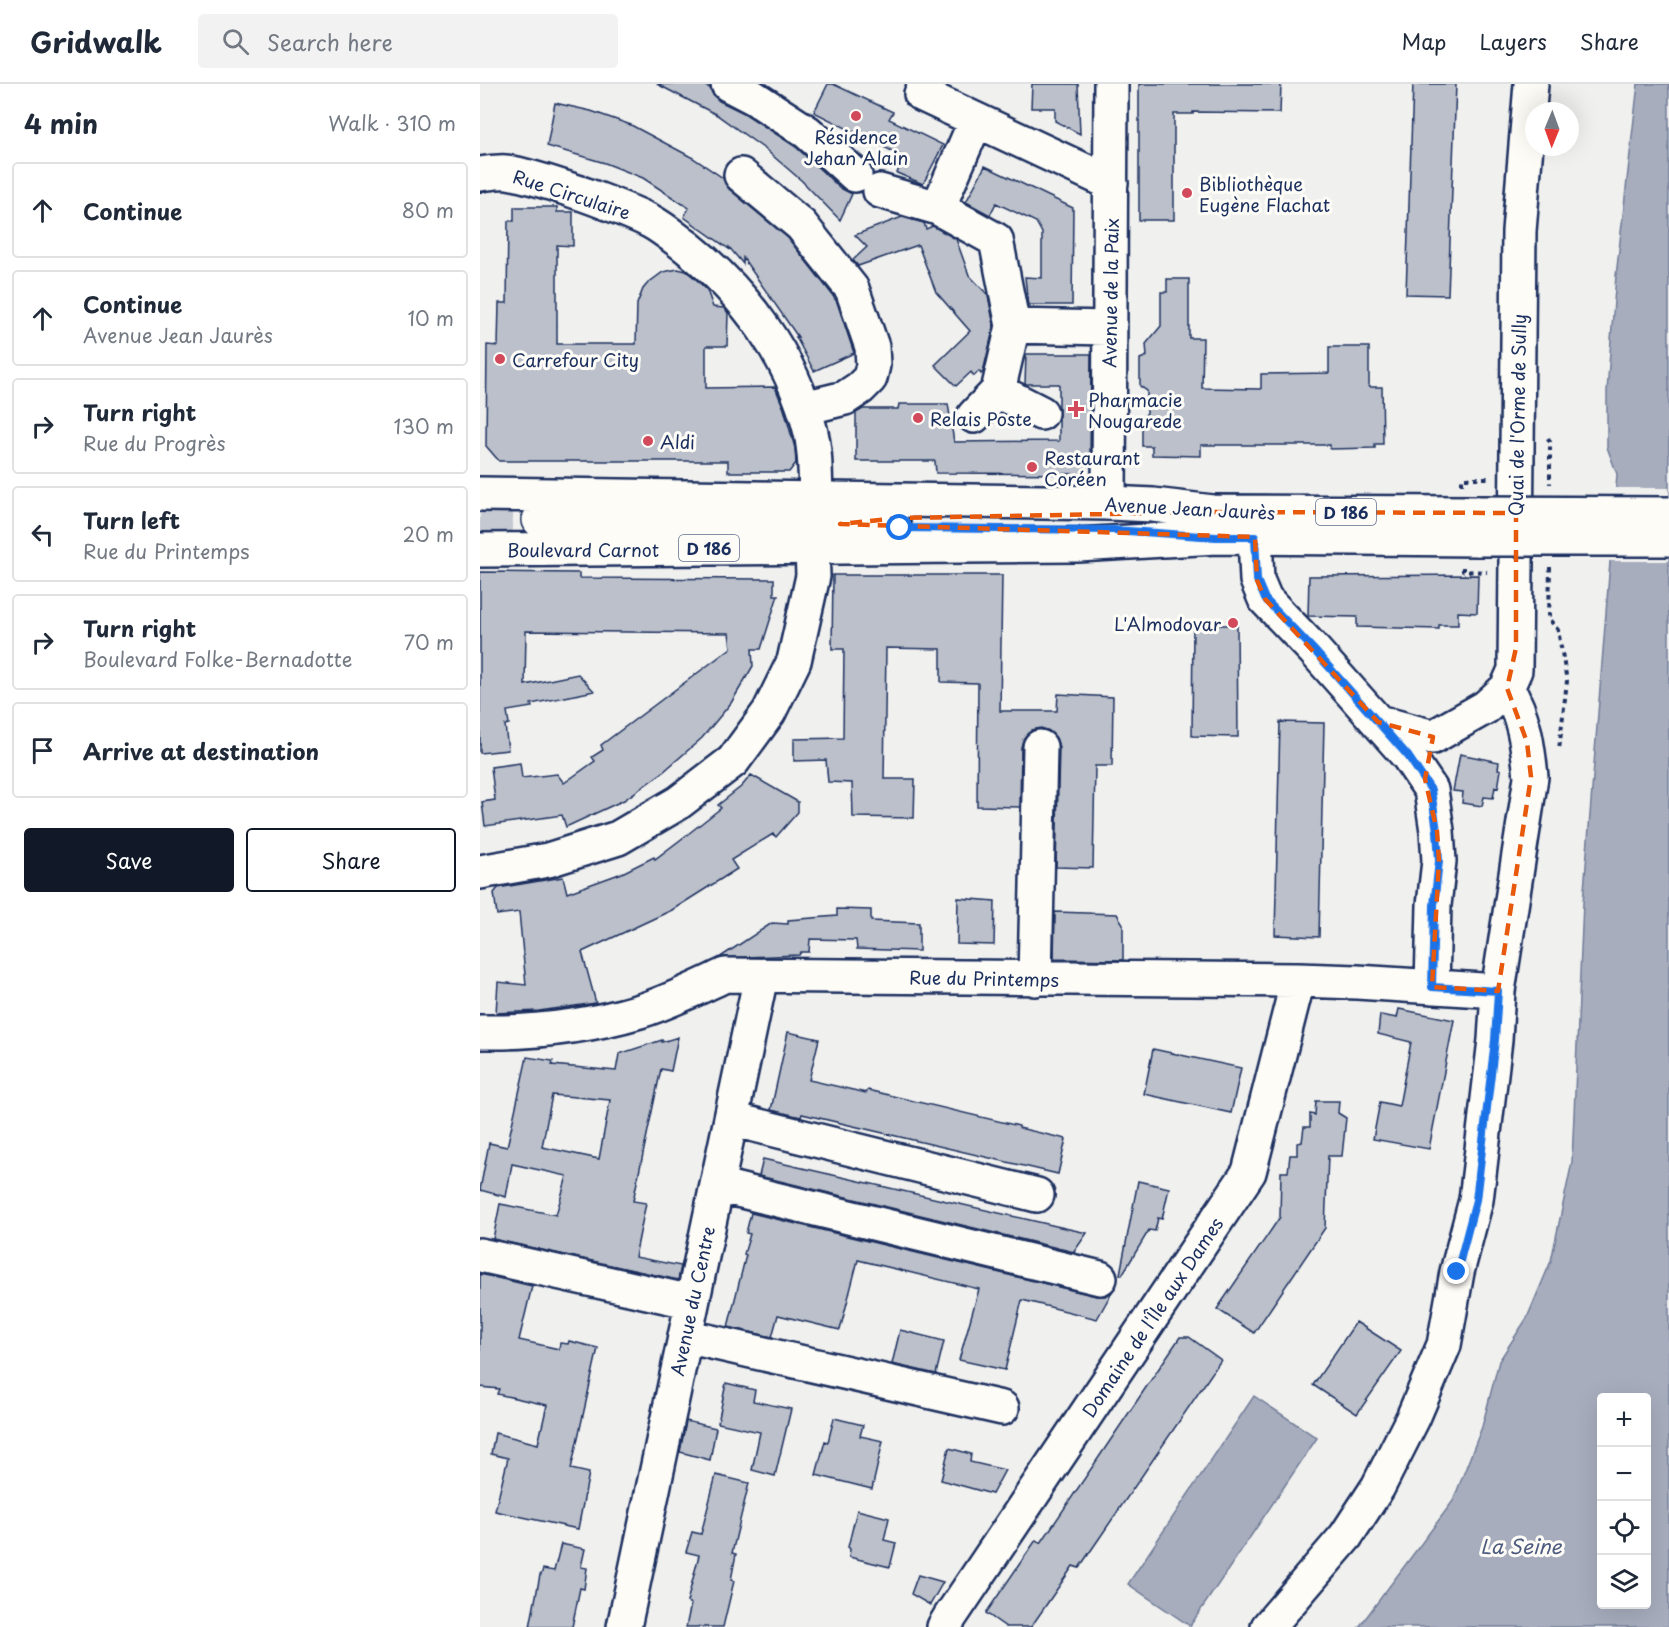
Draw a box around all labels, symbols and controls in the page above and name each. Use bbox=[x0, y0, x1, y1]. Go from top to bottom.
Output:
search box bbox=[198, 14, 618, 68]
text: Gridwalk bbox=[30, 20, 162, 63]
icon: search bbox=[219, 25, 252, 58]
text: Search here bbox=[267, 25, 393, 58]
text: Map bbox=[1402, 25, 1446, 57]
text: Layers bbox=[1479, 25, 1547, 57]
text: Share bbox=[1580, 25, 1639, 57]
north arrow bbox=[1525, 102, 1579, 156]
text: 4 min bbox=[24, 104, 98, 143]
text: Walk · 310 m bbox=[328, 108, 456, 138]
marker: Résidence Jehan Alain bbox=[849, 109, 863, 123]
place label: Résidence Jehan Alain bbox=[804, 123, 908, 171]
street label: Rue Circulaire bbox=[510, 162, 635, 226]
place label: Bibliothèque Eugène Flachat bbox=[1199, 170, 1330, 218]
marker: Bibliothèque Eugène Flachat bbox=[1180, 186, 1194, 200]
icon: ahead bbox=[26, 194, 59, 227]
text: Continue bbox=[83, 194, 182, 227]
text: 80 m bbox=[402, 195, 454, 225]
street label: Avenue de la Paix bbox=[1095, 218, 1125, 368]
text: Continue bbox=[83, 287, 182, 320]
icon: ahead bbox=[26, 302, 59, 335]
text: 10 m bbox=[407, 303, 454, 333]
street label: Quai de l'Orme de Sully bbox=[1502, 314, 1532, 516]
text: Avenue Jean Jaurès bbox=[83, 320, 273, 350]
place label: Carrefour City bbox=[512, 346, 639, 373]
marker: Carrefour City bbox=[493, 352, 507, 366]
place label: Pharmacie Nougarede bbox=[1088, 386, 1182, 434]
text: Turn right bbox=[83, 395, 196, 428]
marker: Pharmacie Nougarede bbox=[1069, 402, 1083, 416]
place label: Relais Poste bbox=[930, 405, 1032, 432]
icon: right bbox=[26, 410, 59, 443]
text: 130 m bbox=[394, 411, 454, 441]
marker: Relais Poste bbox=[911, 411, 925, 425]
text: Rue du Progrès bbox=[83, 428, 226, 458]
place label: Aldi bbox=[660, 428, 695, 455]
marker: Aldi bbox=[641, 434, 655, 448]
place label: Restaurant Coréen bbox=[1044, 444, 1140, 492]
marker: Restaurant Coréen bbox=[1025, 460, 1039, 474]
street label: Avenue Jean Jaurès bbox=[1104, 490, 1276, 526]
road number: D 186 bbox=[1316, 499, 1376, 525]
text: Turn left bbox=[83, 503, 180, 536]
route start bbox=[886, 514, 912, 540]
icon: left bbox=[26, 518, 59, 551]
text: 20 m bbox=[402, 519, 454, 549]
road number: D 186 bbox=[679, 535, 739, 561]
text: Rue du Printemps bbox=[83, 536, 249, 566]
street label: Boulevard Carnot bbox=[507, 536, 659, 563]
place label: L'Almodovar bbox=[1114, 610, 1222, 637]
text: Turn right bbox=[83, 611, 196, 644]
marker: L'Almodovar bbox=[1226, 616, 1240, 630]
icon: right bbox=[26, 626, 59, 659]
text: 70 m bbox=[404, 627, 454, 657]
text: Boulevard Folke-Bernadotte bbox=[83, 644, 352, 674]
icon: arrive bbox=[26, 734, 59, 767]
text: Arrive at destination bbox=[83, 734, 319, 767]
button: Save bbox=[24, 828, 234, 892]
button: Share bbox=[246, 828, 456, 892]
street label: Rue du Printemps bbox=[909, 963, 1059, 993]
street label: Domaine de l'Île aux Dames bbox=[1075, 1212, 1229, 1422]
street label: Avenue du Centre bbox=[663, 1224, 721, 1378]
route end bbox=[1443, 1258, 1469, 1284]
map controls bbox=[1597, 1393, 1651, 1609]
button: + bbox=[1597, 1393, 1651, 1447]
button: − bbox=[1597, 1447, 1651, 1501]
button: locate bbox=[1597, 1501, 1651, 1555]
water label: La Seine bbox=[1480, 1531, 1563, 1561]
button: layers bbox=[1597, 1555, 1651, 1609]

